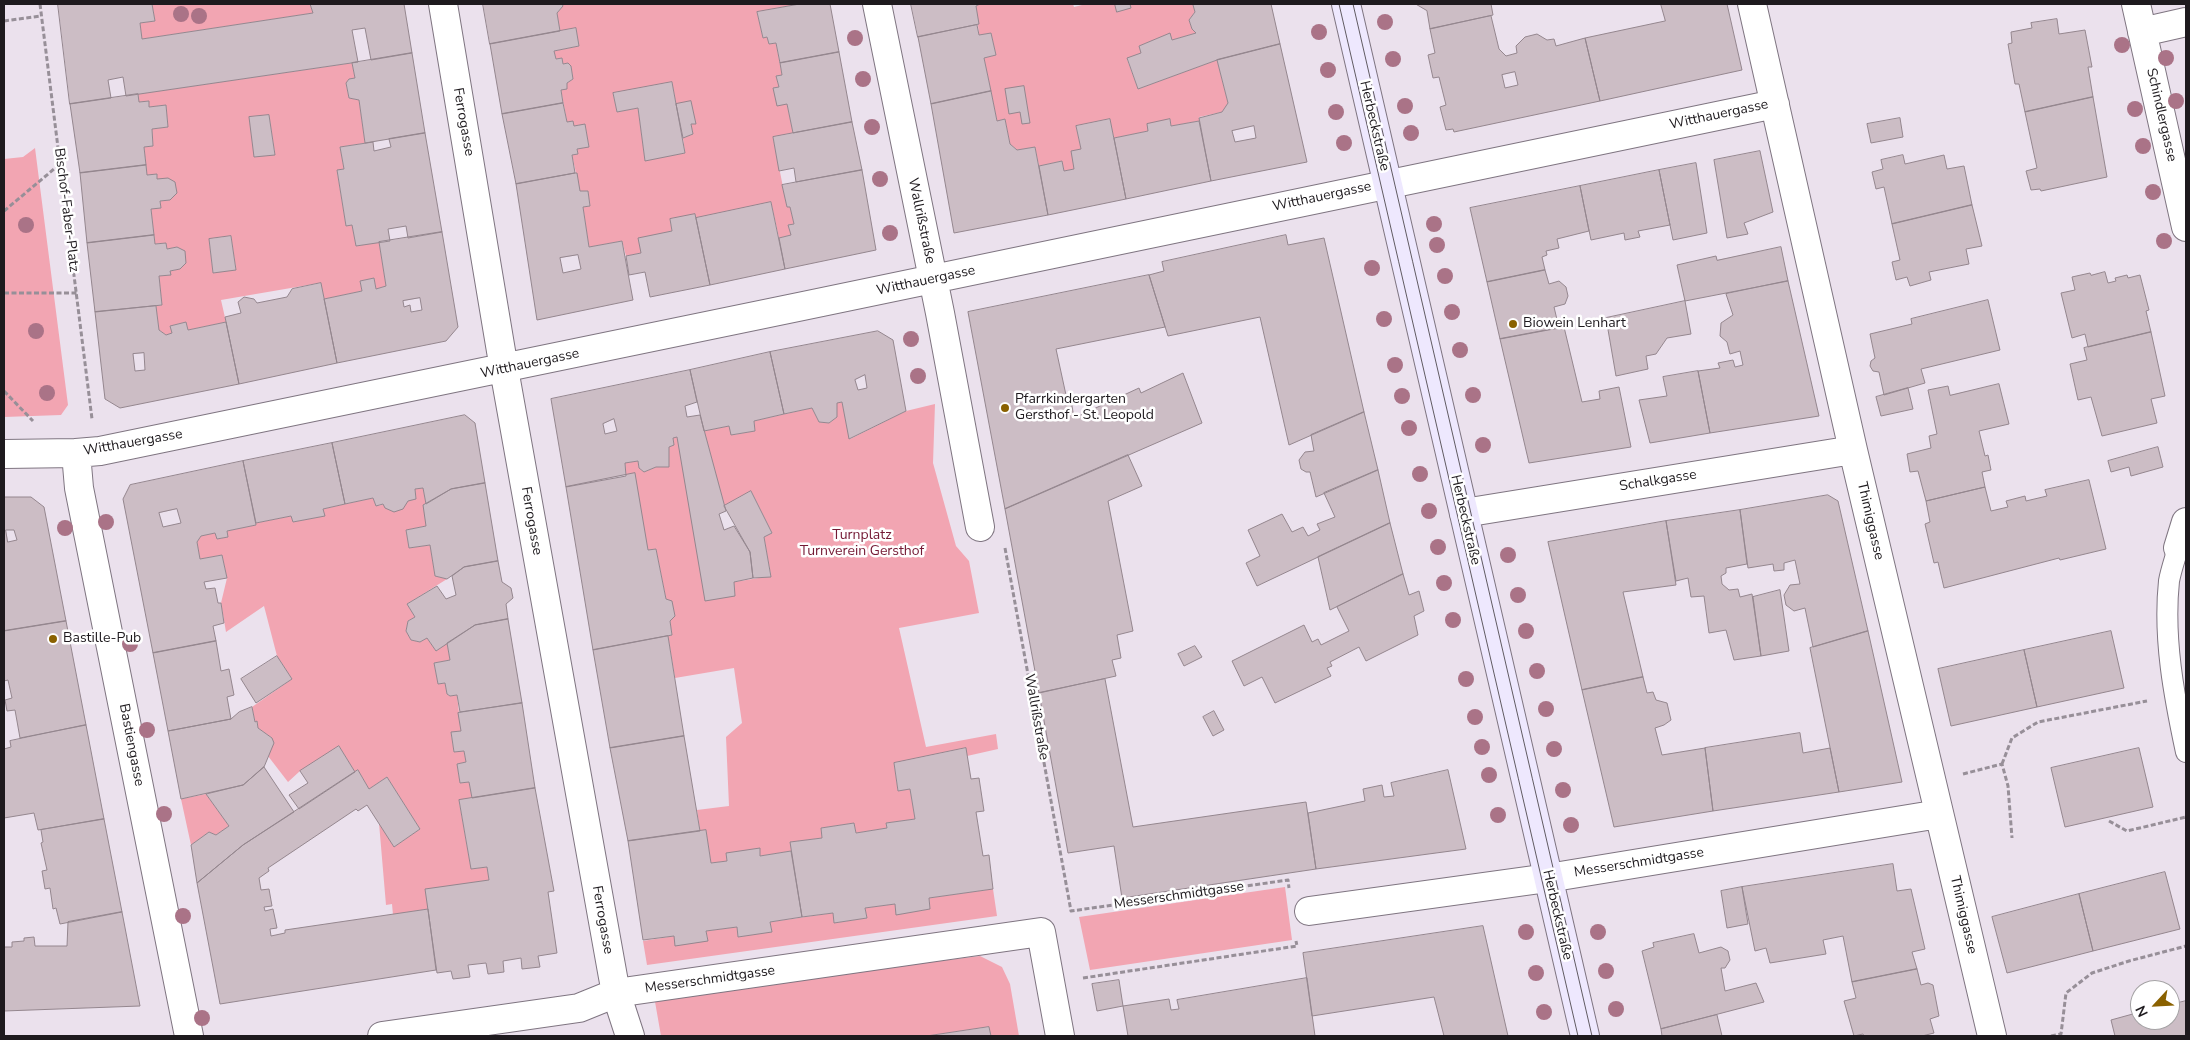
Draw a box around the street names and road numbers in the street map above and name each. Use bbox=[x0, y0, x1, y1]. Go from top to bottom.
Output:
street label: Schindlergasse bbox=[2142, 67, 2180, 163]
street label: Herbeckstraße bbox=[1355, 79, 1393, 173]
street label: Ferrogasse bbox=[449, 87, 477, 157]
street label: Witthauergasse bbox=[1668, 96, 1770, 134]
street label: Bischof-Faber-Platz bbox=[50, 147, 82, 273]
street label: Wallrißstraße bbox=[904, 177, 938, 265]
street label: Witthauergasse bbox=[1271, 178, 1373, 216]
street label: Witthauergasse bbox=[875, 262, 977, 300]
street label: Witthauergasse bbox=[479, 345, 581, 383]
street label: Witthauergasse bbox=[82, 426, 184, 460]
street label: Schalkgasse bbox=[1618, 467, 1698, 495]
street label: Herbeckstraße bbox=[1446, 473, 1484, 567]
street label: Thimiggasse bbox=[1853, 480, 1887, 562]
street label: Ferrogasse bbox=[517, 486, 545, 556]
street label: Wallrißstraße bbox=[1020, 673, 1052, 761]
street label: Bastiengasse bbox=[115, 702, 147, 788]
street label: Messerschmidtgasse bbox=[1573, 844, 1705, 882]
street label: Herbeckstraße bbox=[1538, 868, 1576, 962]
street label: Thimiggasse bbox=[1946, 874, 1980, 956]
street label: Messerschmidtgasse bbox=[1113, 879, 1245, 913]
street label: Ferrogasse bbox=[588, 885, 616, 955]
street label: Messerschmidtgasse bbox=[644, 963, 776, 997]

